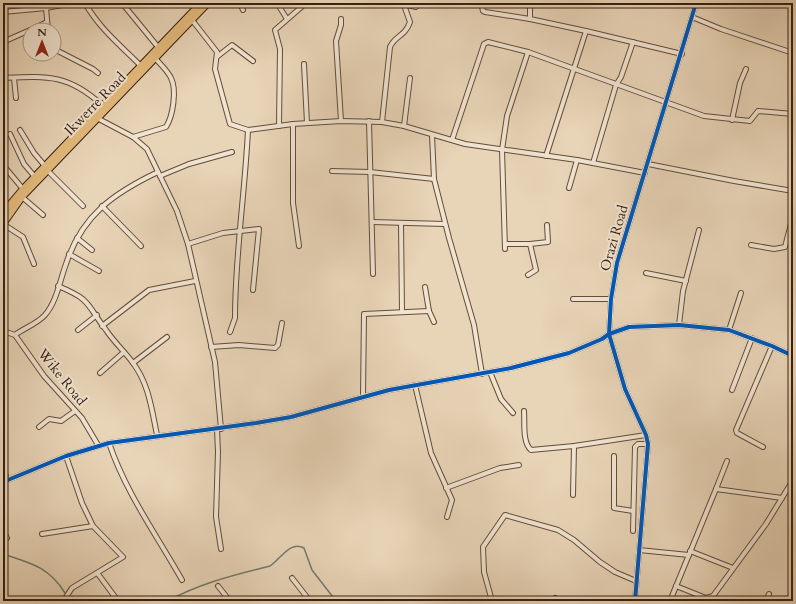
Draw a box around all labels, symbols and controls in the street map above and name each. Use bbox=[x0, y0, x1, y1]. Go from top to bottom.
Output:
north arrow bbox=[22, 22, 62, 62]
text: N bbox=[37, 25, 47, 40]
street label: Ikwerre Road bbox=[60, 68, 130, 140]
street label: Orazi Road bbox=[595, 202, 633, 273]
street label: Wike Road bbox=[33, 344, 91, 410]

